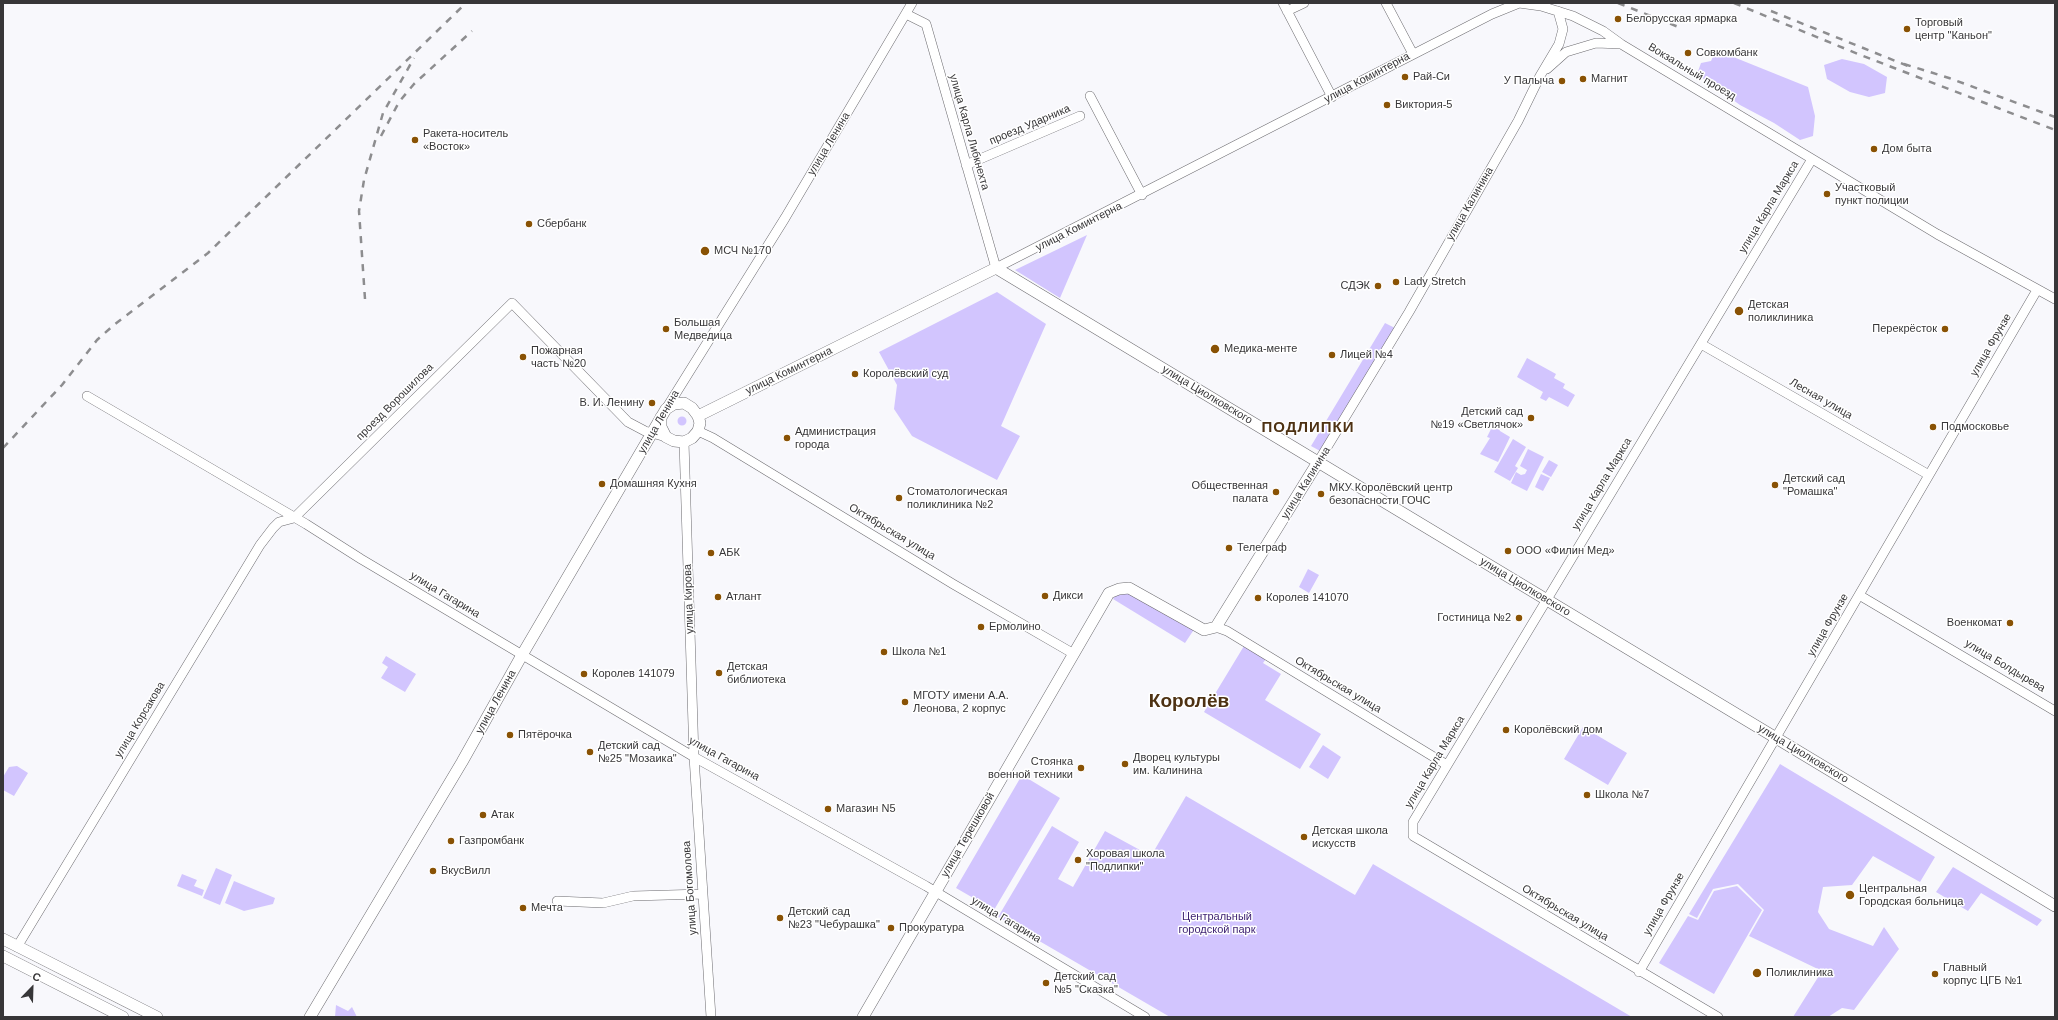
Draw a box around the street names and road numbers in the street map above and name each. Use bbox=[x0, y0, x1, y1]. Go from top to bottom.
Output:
street label: Вокзальный проезд bbox=[1646, 41, 1738, 103]
street label: улица Коминтерна bbox=[1322, 50, 1412, 106]
street label: улица Карла Либкнехта bbox=[946, 73, 992, 191]
street label: проезд Ударника bbox=[988, 102, 1072, 148]
street label: улица Ленина bbox=[805, 110, 853, 178]
street label: улица Карла Маркса bbox=[1736, 159, 1802, 255]
street label: улица Калинина bbox=[1444, 165, 1496, 243]
street label: улица Коминтерна bbox=[1034, 200, 1124, 254]
street label: улица Фрунзе bbox=[1968, 311, 2014, 379]
street label: улица Коминтерна bbox=[743, 344, 835, 398]
street label: проезд Ворошилова bbox=[354, 361, 436, 443]
street label: улица Циолковского bbox=[1159, 363, 1255, 427]
street label: Лесная улица bbox=[1787, 376, 1855, 422]
street label: улица Ленина bbox=[636, 388, 682, 456]
street label: улица Карла Маркса bbox=[1569, 436, 1635, 532]
street label: улица Калинина bbox=[1278, 444, 1334, 522]
street label: Октябрьская улица bbox=[846, 501, 938, 563]
street label: улица Циолковского bbox=[1477, 555, 1573, 619]
street label: улица Кирова bbox=[681, 564, 697, 634]
street label: улица Гагарина bbox=[408, 569, 482, 621]
street label: улица Фрунзе bbox=[1805, 591, 1851, 659]
street label: улица Болдырева bbox=[1963, 637, 2047, 695]
street label: Октябрьская улица bbox=[1292, 654, 1384, 716]
street label: улица Ленина bbox=[473, 668, 519, 736]
street label: улица Корсакова bbox=[112, 680, 168, 760]
street label: улица Карла Маркса bbox=[1402, 714, 1468, 810]
street label: улица Циолковского bbox=[1755, 722, 1851, 786]
street label: улица Гагарина bbox=[686, 734, 762, 784]
street label: улица Терешковой bbox=[938, 790, 998, 880]
street label: улица Богомолова bbox=[680, 840, 700, 936]
street label: улица Фрунзе bbox=[1641, 870, 1687, 938]
street label: Октябрьская улица bbox=[1519, 882, 1611, 944]
street label: улица Гагарина bbox=[969, 894, 1043, 946]

